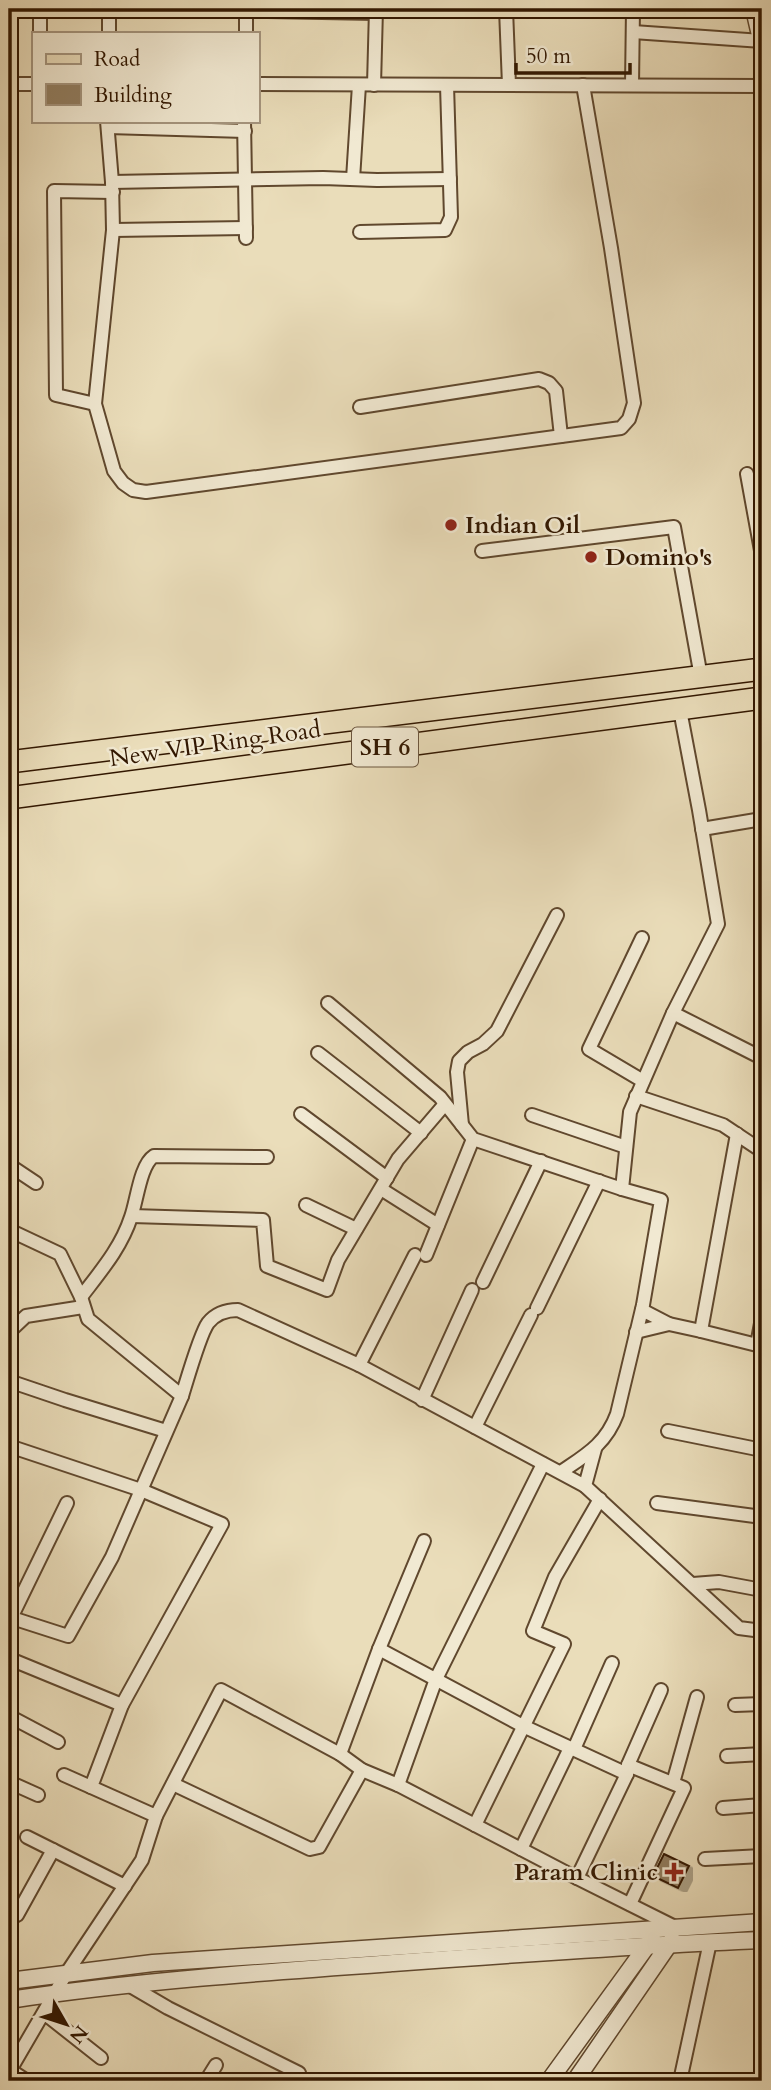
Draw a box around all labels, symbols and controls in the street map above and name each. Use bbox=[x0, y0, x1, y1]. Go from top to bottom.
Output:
legend bbox=[32, 32, 259, 122]
scale bar bbox=[516, 32, 629, 76]
text: 50 m bbox=[526, 42, 571, 71]
text: Road bbox=[94, 45, 140, 74]
text: Building bbox=[94, 81, 172, 110]
place label: Indian Oil bbox=[465, 509, 580, 542]
marker: Indian Oil bbox=[443, 517, 459, 533]
place label: Domino's bbox=[605, 541, 712, 574]
marker: Domino's bbox=[583, 549, 599, 565]
street label: New VIP Ring Road bbox=[107, 713, 323, 775]
road number: SH 6 bbox=[352, 727, 418, 766]
place label: Param Clinic bbox=[514, 1856, 658, 1889]
marker: Param Clinic bbox=[664, 1862, 684, 1882]
north arrow bbox=[32, 1988, 102, 2058]
text: N bbox=[63, 2019, 94, 2049]

